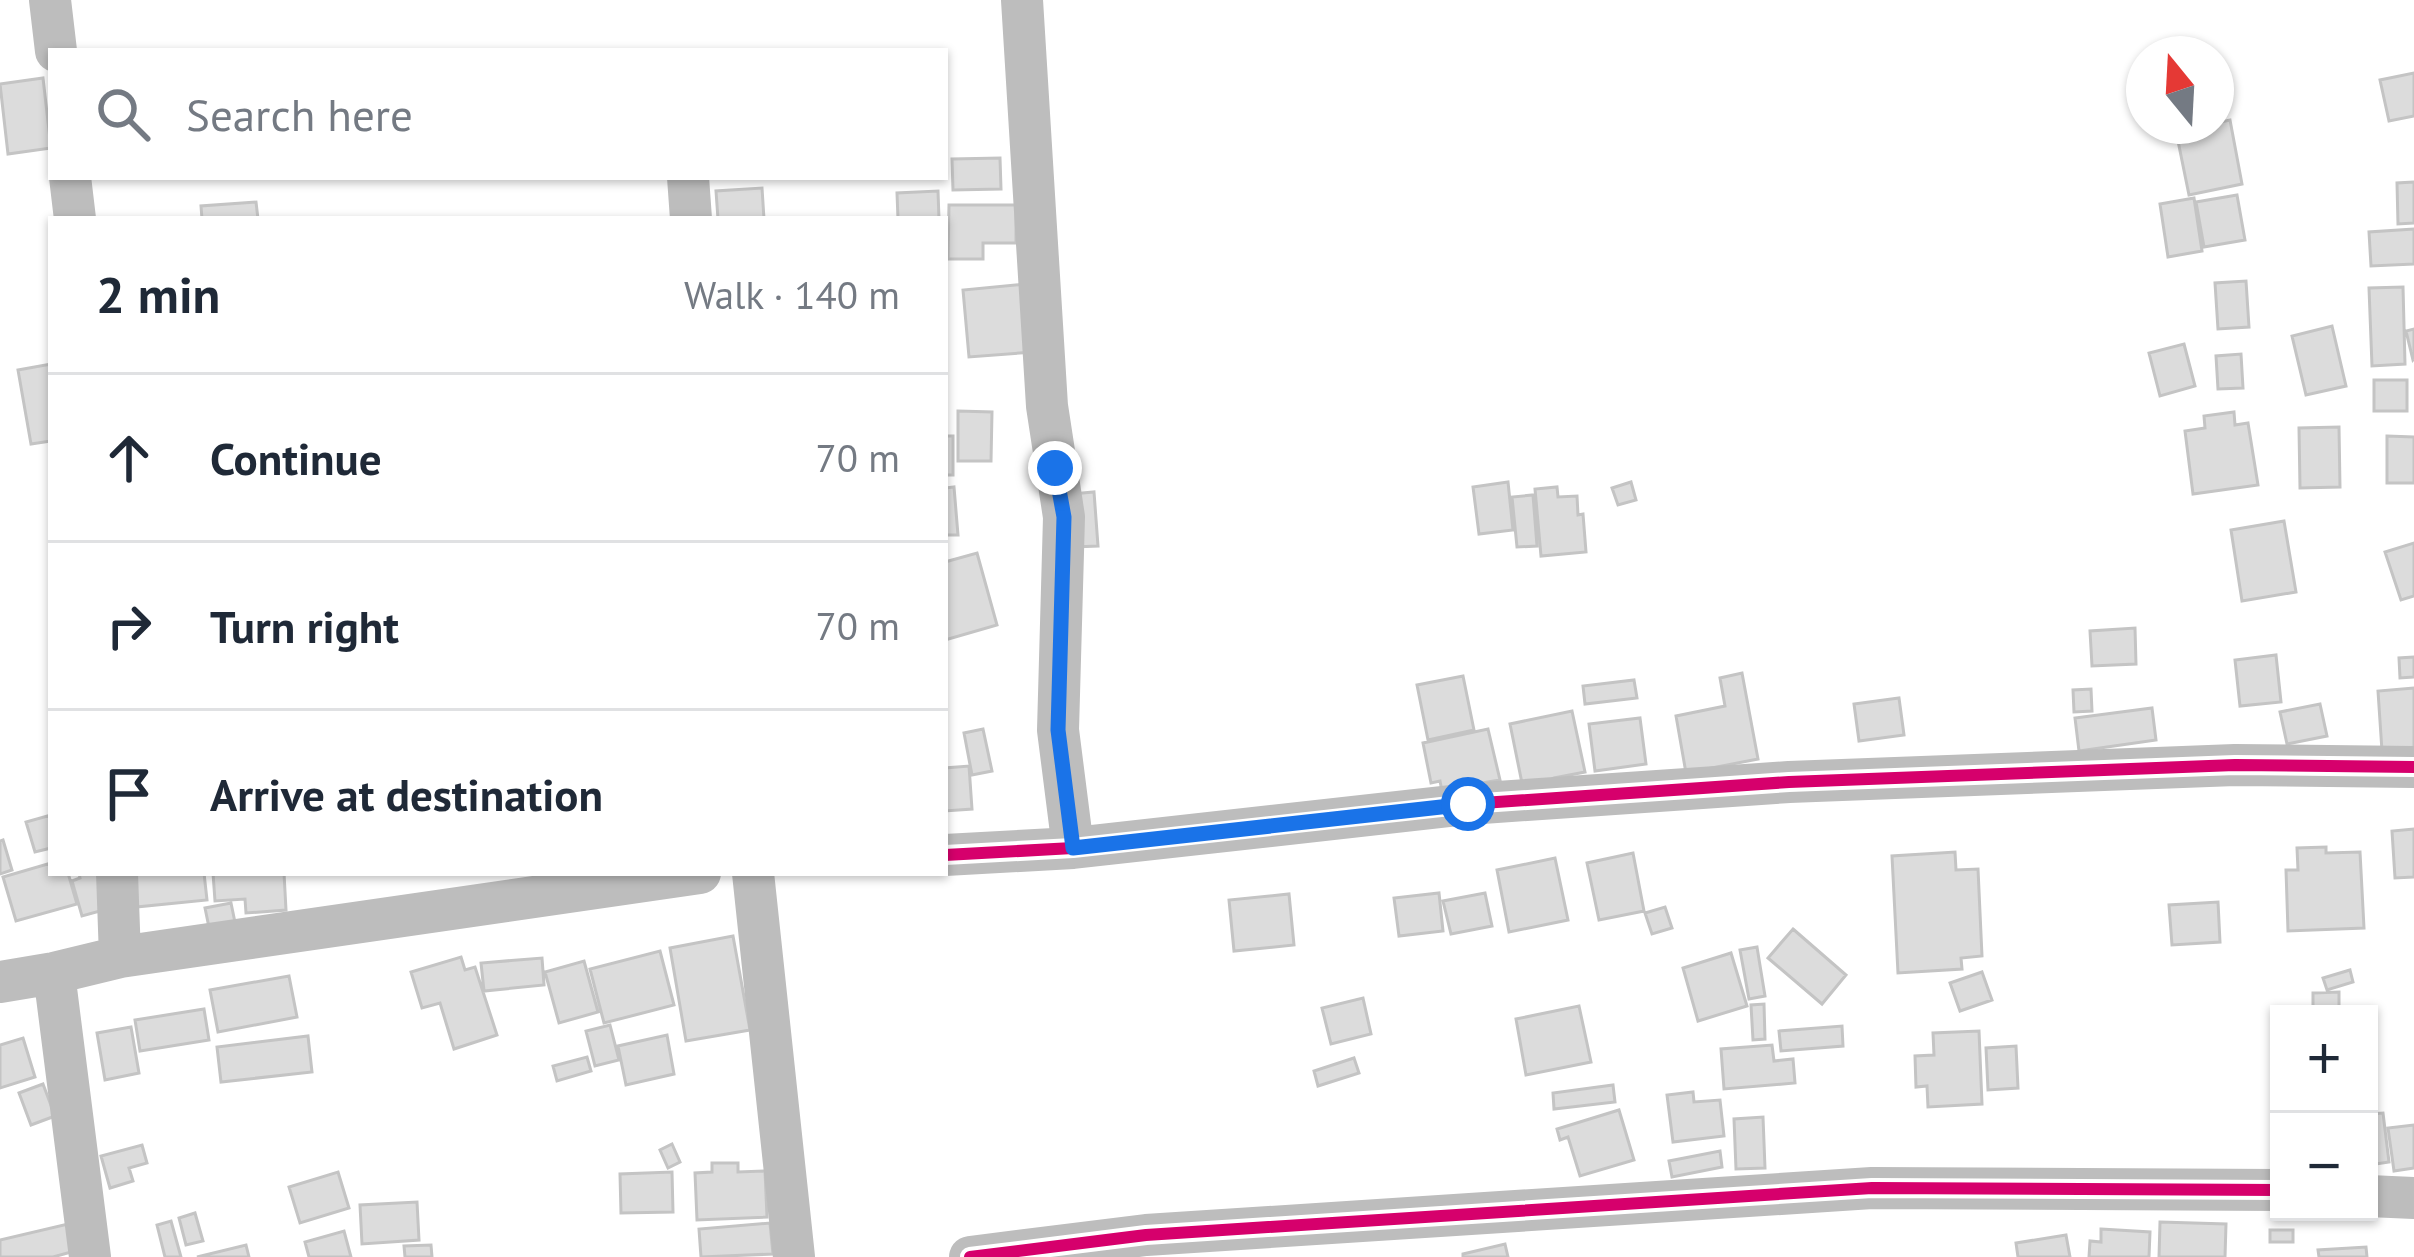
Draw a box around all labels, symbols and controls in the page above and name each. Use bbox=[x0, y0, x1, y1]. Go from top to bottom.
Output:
north arrow bbox=[2126, 36, 2234, 144]
search box bbox=[48, 48, 948, 180]
icon: search bbox=[90, 81, 156, 147]
text: Search here bbox=[186, 85, 413, 143]
text: 2 min bbox=[96, 261, 220, 327]
text: Walk · 140 m bbox=[684, 269, 900, 320]
icon: ahead bbox=[96, 425, 162, 491]
text: Continue bbox=[210, 429, 382, 487]
text: 70 m bbox=[815, 432, 900, 483]
route end bbox=[1028, 441, 1082, 495]
icon: right bbox=[96, 593, 162, 659]
text: Turn right bbox=[210, 597, 399, 655]
text: 70 m bbox=[815, 600, 900, 651]
icon: arrive bbox=[96, 761, 162, 827]
text: Arrive at destination bbox=[210, 765, 603, 823]
route start bbox=[1441, 777, 1495, 831]
map controls bbox=[2270, 1005, 2378, 1221]
button: + bbox=[2270, 1005, 2378, 1113]
button: − bbox=[2270, 1113, 2378, 1221]

